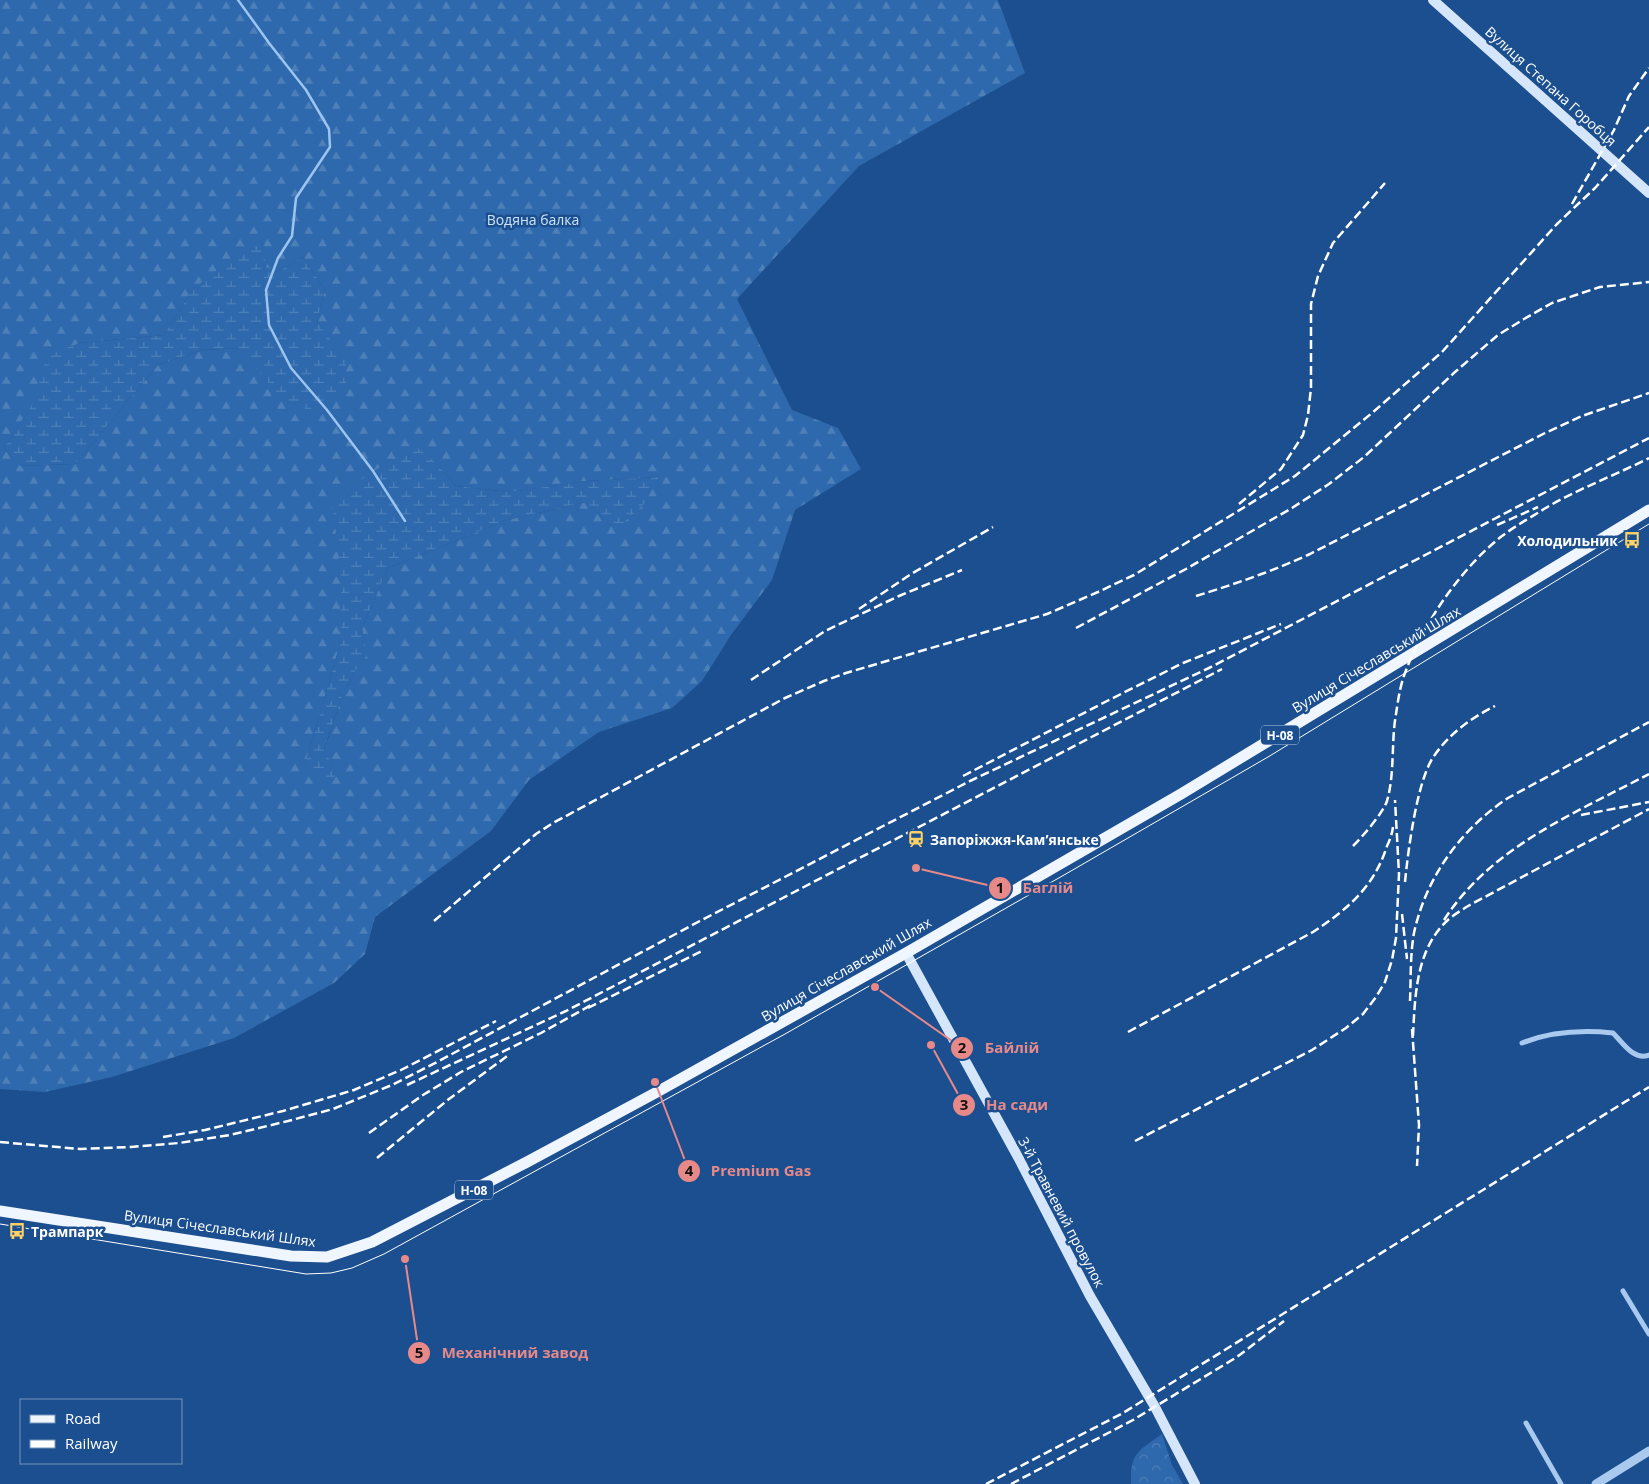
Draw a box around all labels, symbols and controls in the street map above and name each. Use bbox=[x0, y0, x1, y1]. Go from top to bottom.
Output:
street label: Вулиця Степана Горобця bbox=[1481, 22, 1621, 150]
park label: Водяна балка bbox=[487, 210, 579, 229]
bus stop icon: Холодильник bbox=[1622, 530, 1642, 550]
place label: Холодильник bbox=[1517, 531, 1618, 550]
street label: Вулиця Січеславський Шлях bbox=[1288, 601, 1464, 717]
road number: Н-08 bbox=[1261, 726, 1299, 744]
station icon: Запоріжжя-Кам’янське bbox=[906, 829, 926, 849]
place label: Запоріжжя-Кам’янське bbox=[930, 830, 1099, 849]
callout: Баглій bbox=[988, 873, 1084, 903]
text: 1 bbox=[996, 877, 1004, 897]
text: Баглій bbox=[1023, 877, 1073, 897]
street label: Вулиця Січеславський Шлях bbox=[757, 912, 935, 1026]
callout: Байлій bbox=[950, 1033, 1049, 1063]
text: 2 bbox=[958, 1037, 967, 1057]
text: Байлій bbox=[985, 1037, 1039, 1057]
callout: На сади bbox=[951, 1090, 1058, 1120]
text: 3 bbox=[960, 1094, 968, 1114]
text: На сади bbox=[986, 1094, 1048, 1114]
street label: 3-й Травневий провулок bbox=[1014, 1133, 1110, 1291]
callout: Premium Gas bbox=[676, 1156, 821, 1186]
text: 4 bbox=[685, 1160, 694, 1180]
text: Premium Gas bbox=[711, 1160, 811, 1180]
road number: Н-08 bbox=[455, 1180, 493, 1200]
street label: Вулиця Січеславський Шлях bbox=[123, 1205, 318, 1251]
bus stop icon: Трампарк bbox=[7, 1221, 27, 1241]
place label: Трампарк bbox=[31, 1222, 104, 1241]
callout: Механічний завод bbox=[407, 1338, 598, 1368]
text: 5 bbox=[415, 1342, 423, 1362]
text: Механічний завод bbox=[442, 1342, 588, 1362]
legend bbox=[20, 1399, 182, 1464]
text: Road bbox=[65, 1408, 101, 1428]
text: Railway bbox=[65, 1433, 118, 1453]

